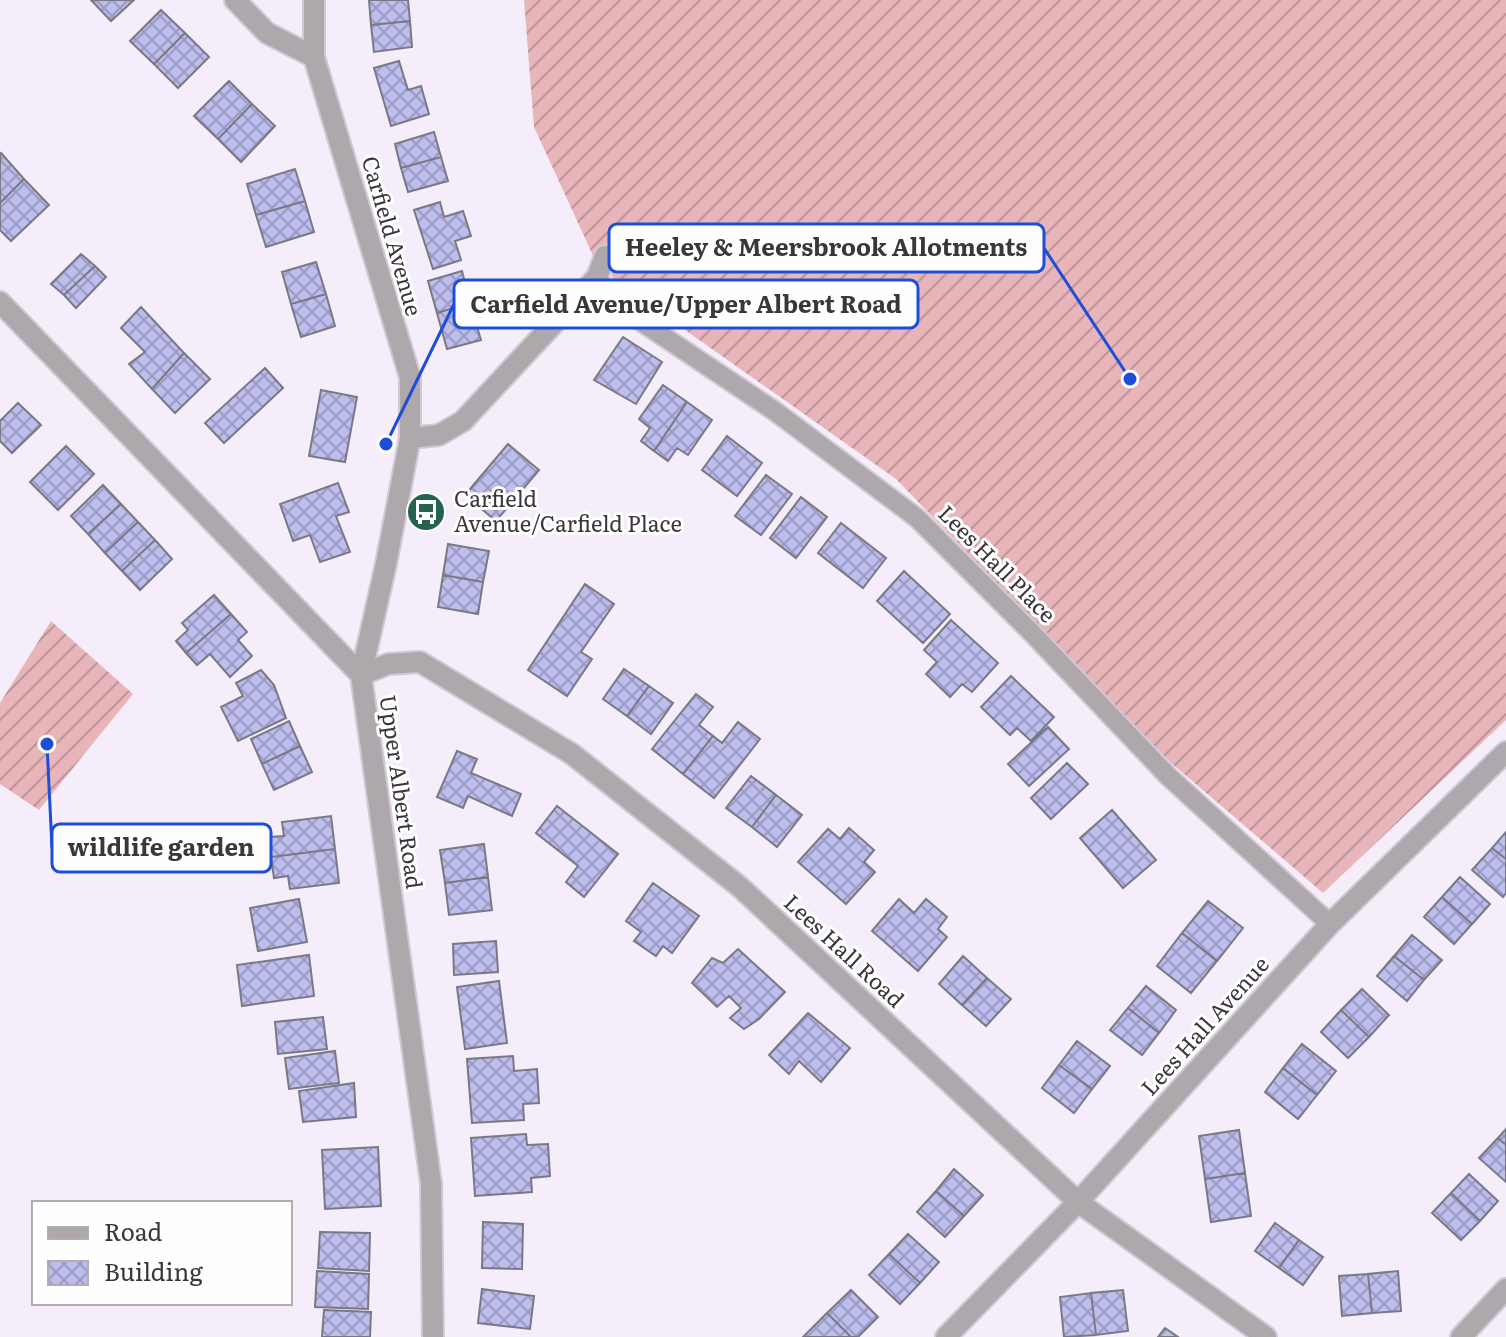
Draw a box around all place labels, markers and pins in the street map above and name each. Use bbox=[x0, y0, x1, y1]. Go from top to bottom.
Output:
callout: Heeley & Meersbrook Allotments bbox=[609, 224, 1044, 272]
callout: Carfield Avenue/Upper Albert Road bbox=[454, 280, 918, 328]
place label: Carfield Avenue/Carfield Place bbox=[454, 481, 682, 539]
bus stop icon: Carfield Avenue/Carfield Place bbox=[405, 491, 447, 533]
callout: wildlife garden bbox=[52, 824, 271, 872]

